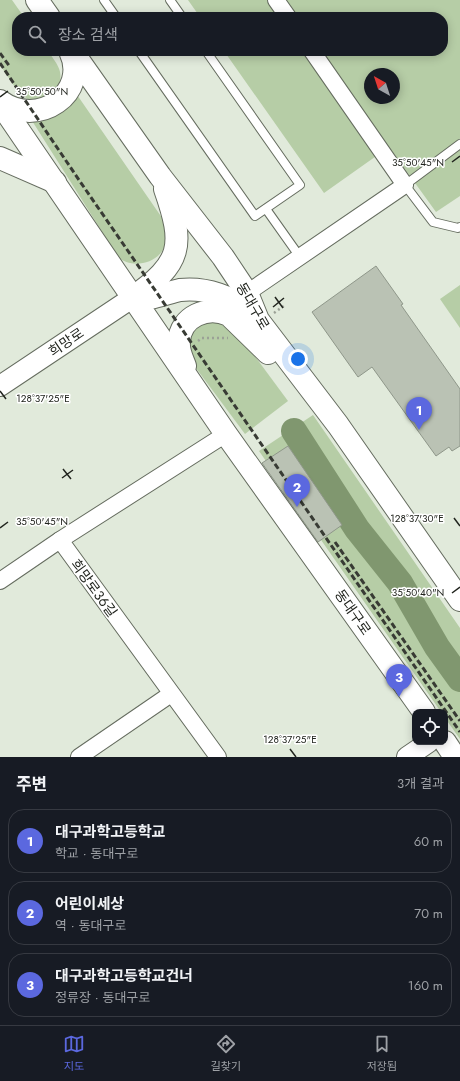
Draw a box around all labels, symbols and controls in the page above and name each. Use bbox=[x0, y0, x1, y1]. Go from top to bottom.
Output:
search box bbox=[12, 12, 448, 56]
icon: search bbox=[26, 23, 48, 45]
text: 장소 검색 bbox=[58, 24, 118, 46]
north arrow bbox=[364, 68, 400, 104]
text: 35°50'50"N bbox=[16, 84, 68, 99]
text: 35°50'45"N bbox=[392, 155, 444, 170]
street label: 동대구로 bbox=[231, 279, 275, 333]
street label: 희망로 bbox=[44, 323, 88, 361]
your location bbox=[288, 349, 308, 369]
text: 128°37'25"E bbox=[16, 391, 70, 406]
pin: 1 bbox=[406, 397, 432, 430]
pin: 2 bbox=[284, 474, 310, 507]
text: 128°37'30"E bbox=[390, 511, 444, 526]
text: 35°50'45"N bbox=[16, 514, 68, 529]
street label: 희망로36길 bbox=[66, 555, 122, 621]
street label: 동대구로 bbox=[330, 585, 376, 639]
text: 35°50'40"N bbox=[392, 585, 444, 600]
pin: 3 bbox=[386, 664, 412, 697]
map controls bbox=[412, 709, 448, 745]
button: locate bbox=[412, 709, 448, 745]
text: 128°37'25"E bbox=[263, 732, 317, 747]
text: 주변 bbox=[16, 772, 47, 796]
text: 3개 결과 bbox=[397, 774, 444, 793]
text: 대구과학고등학교 bbox=[55, 821, 165, 843]
text: 1 bbox=[27, 832, 33, 851]
text: 60 m bbox=[414, 832, 443, 851]
text: 학교 · 동대구로 bbox=[55, 844, 138, 863]
text: 어린이세상 bbox=[55, 893, 124, 915]
text: 2 bbox=[26, 904, 34, 923]
text: 70 m bbox=[414, 904, 443, 923]
text: 역 · 동대구로 bbox=[55, 916, 127, 935]
text: 대구과학고등학교건너 bbox=[55, 965, 193, 987]
text: 3 bbox=[26, 976, 34, 995]
text: 160 m bbox=[408, 976, 443, 995]
text: 정류장 · 동대구로 bbox=[55, 988, 150, 1007]
tab: 지도 bbox=[63, 1033, 85, 1074]
tab: 길찾기 bbox=[211, 1033, 241, 1074]
tab: 저장됨 bbox=[367, 1033, 397, 1074]

